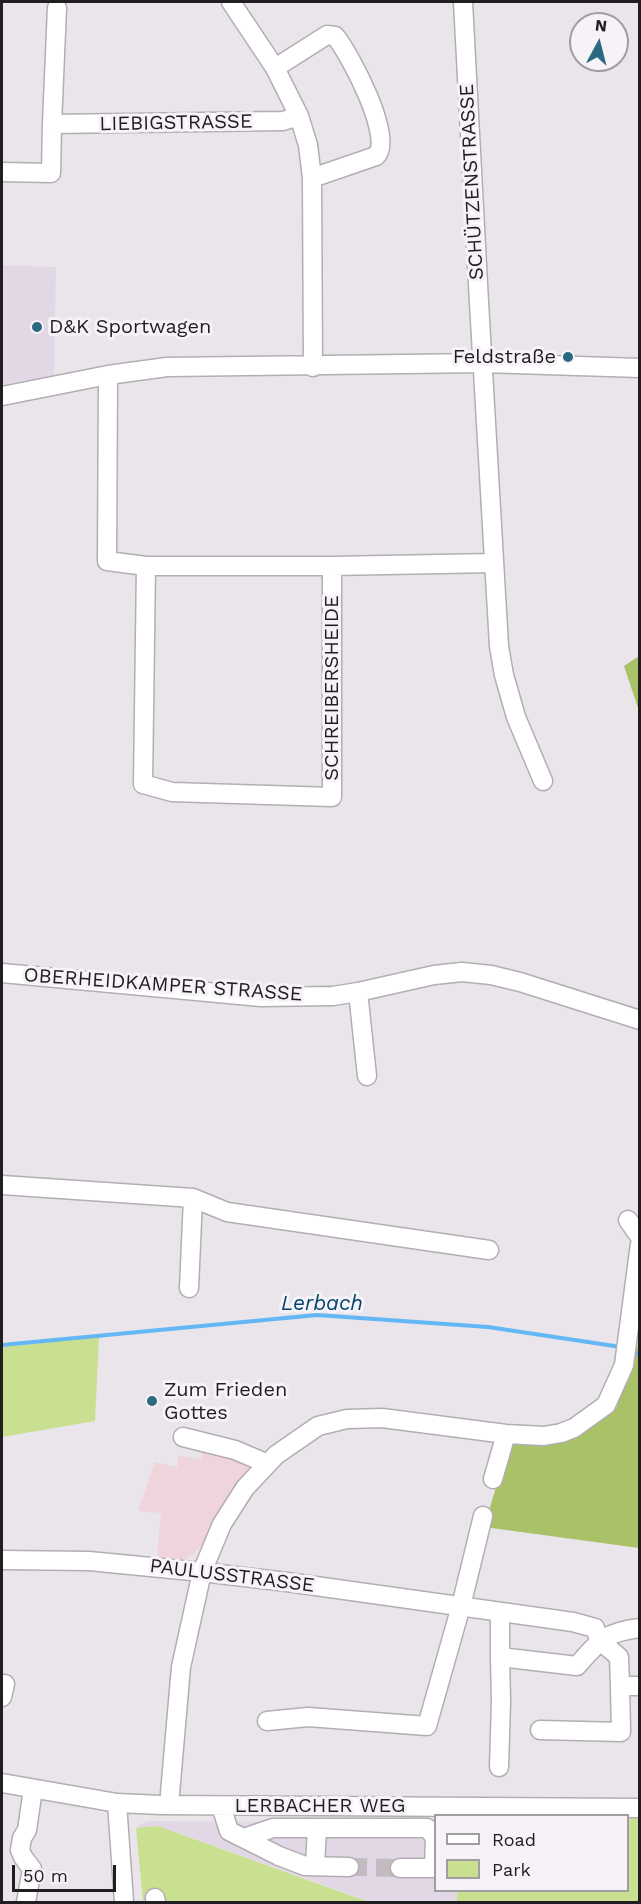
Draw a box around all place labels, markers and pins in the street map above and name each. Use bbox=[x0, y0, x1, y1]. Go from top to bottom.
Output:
place label: D&K Sportwagen bbox=[49, 315, 211, 339]
marker: D&K Sportwagen bbox=[30, 320, 44, 334]
place label: Feldstraße bbox=[453, 345, 556, 369]
marker: Feldstraße bbox=[561, 350, 575, 364]
place label: Zum Frieden Gottes bbox=[164, 1378, 287, 1425]
marker: Zum Frieden Gottes bbox=[145, 1394, 159, 1408]

